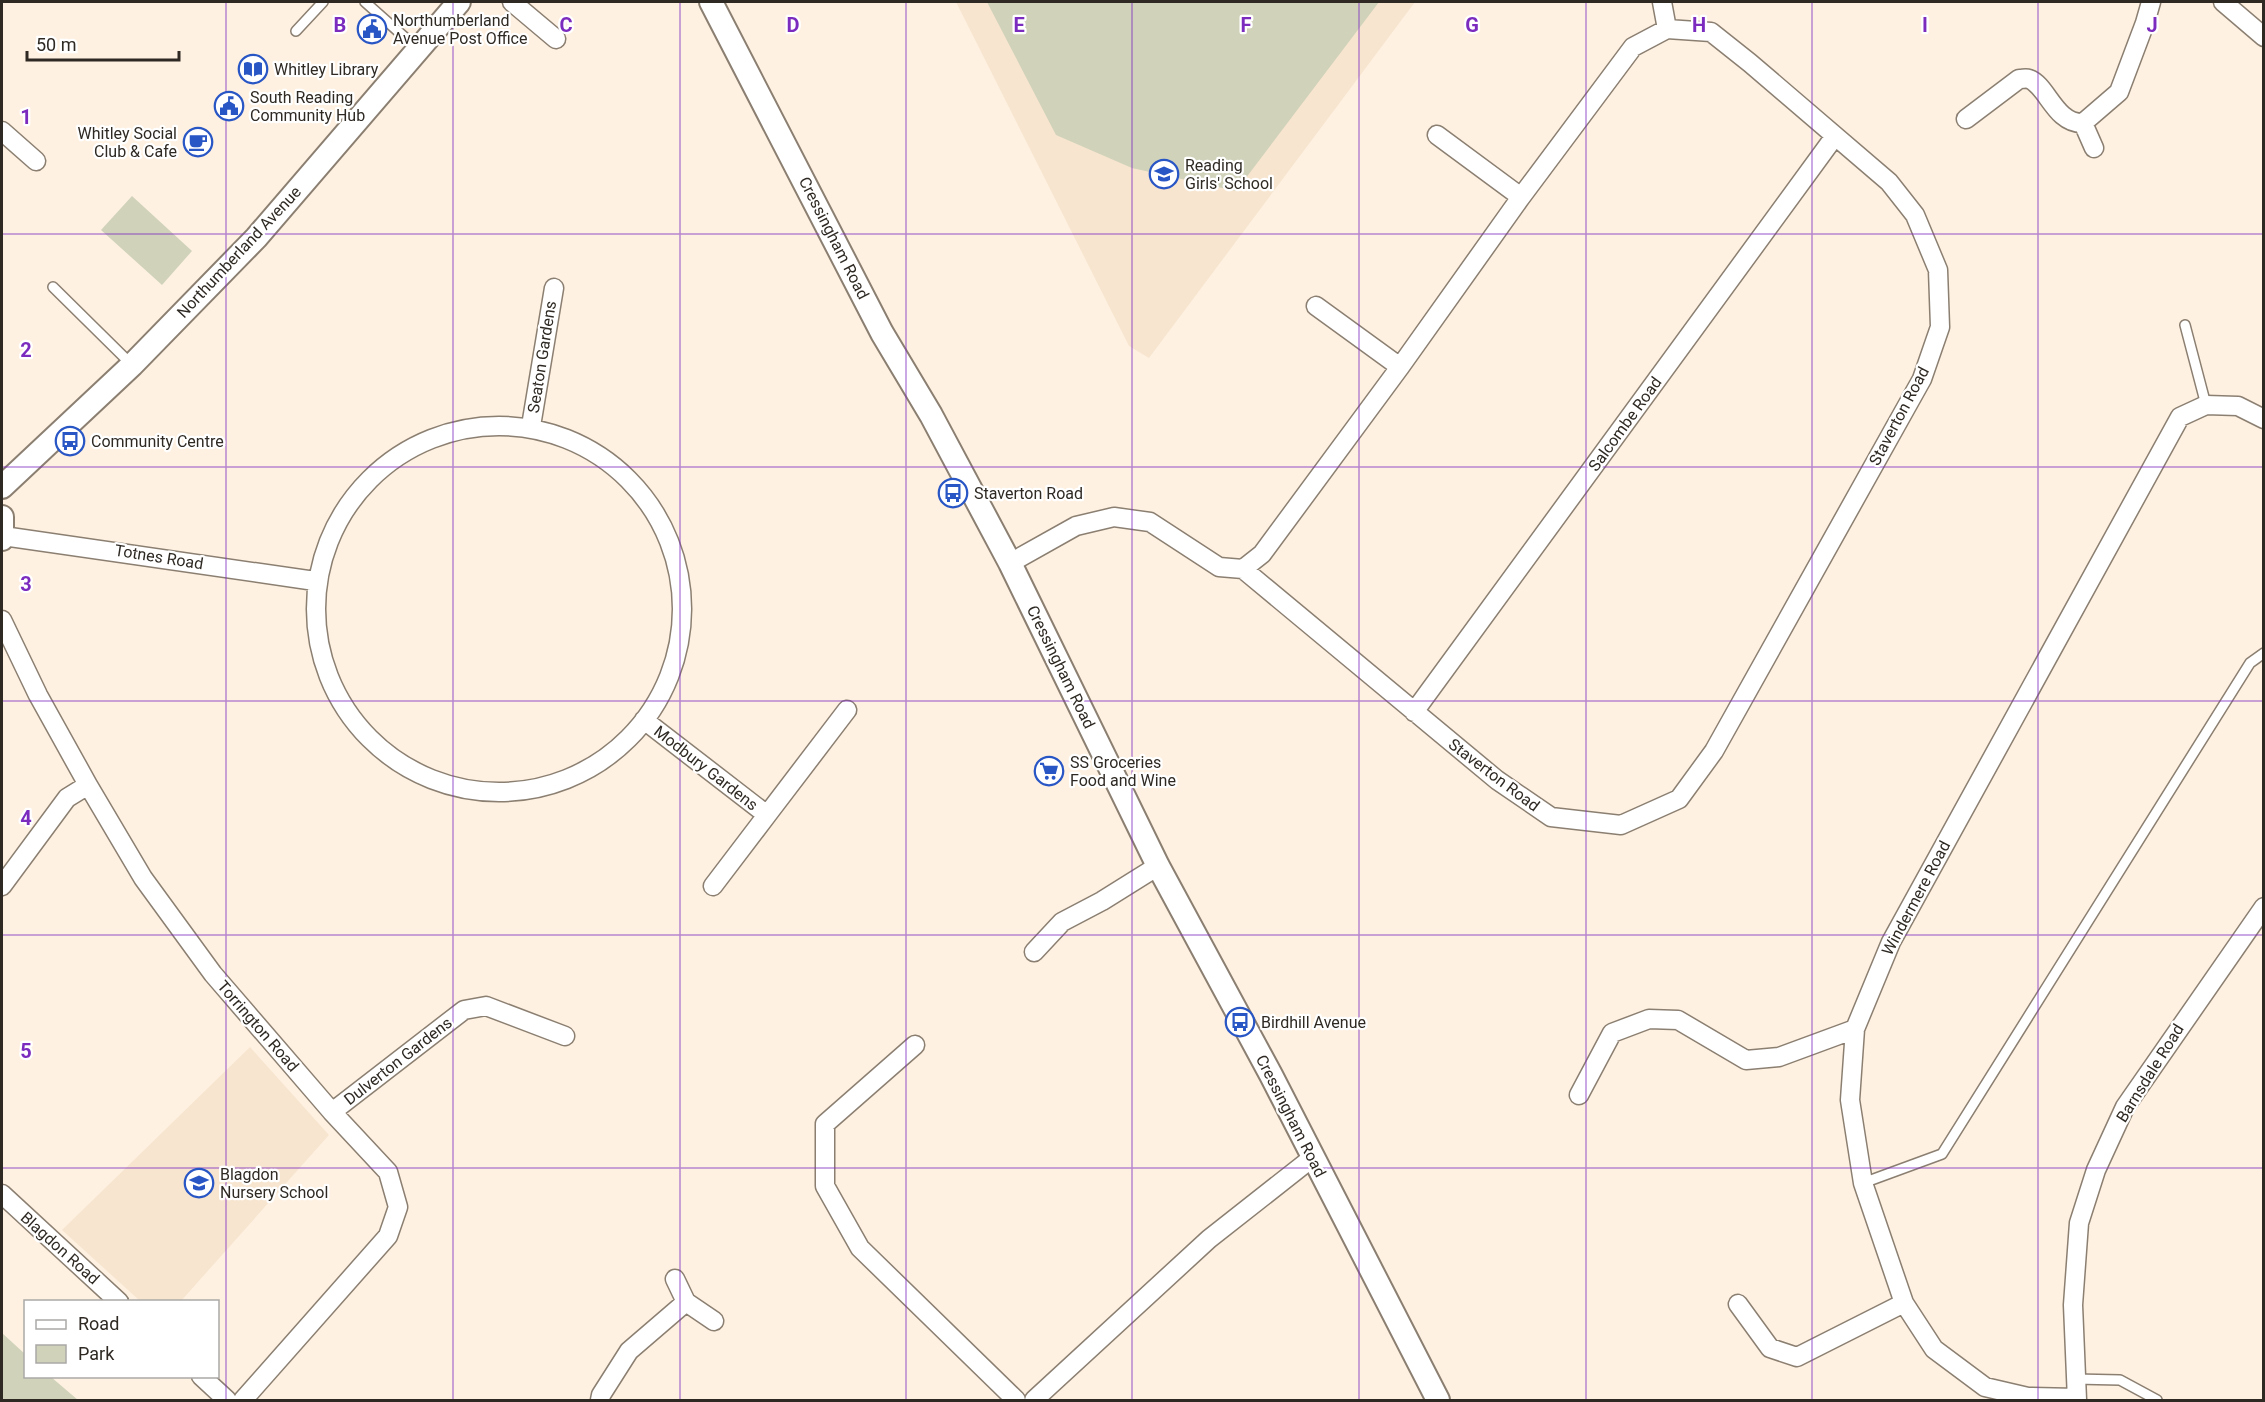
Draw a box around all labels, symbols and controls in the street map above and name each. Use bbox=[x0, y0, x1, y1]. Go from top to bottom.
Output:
place label: Northumberland Avenue Post Office bbox=[393, 11, 527, 48]
text: B bbox=[334, 13, 346, 37]
public building icon: Northumberland Avenue Post Office bbox=[356, 13, 388, 45]
text: C bbox=[559, 13, 573, 37]
text: D bbox=[787, 13, 800, 37]
text: E bbox=[1013, 13, 1025, 37]
text: F bbox=[1241, 13, 1252, 37]
text: G bbox=[1465, 13, 1479, 37]
text: H bbox=[1692, 13, 1706, 37]
text: I bbox=[1922, 13, 1928, 37]
text: J bbox=[2146, 13, 2158, 37]
scale bar bbox=[27, 24, 178, 62]
text: 50 m bbox=[36, 34, 76, 55]
library icon: Whitley Library bbox=[237, 53, 269, 85]
place label: Whitley Library bbox=[274, 60, 379, 79]
place label: South Reading Community Hub bbox=[250, 88, 365, 125]
public building icon: South Reading Community Hub bbox=[213, 90, 245, 122]
text: 1 bbox=[20, 105, 32, 129]
place label: Whitley Social Club & Cafe bbox=[78, 124, 177, 161]
cafe icon: Whitley Social Club & Cafe bbox=[182, 126, 214, 158]
place label: Reading Girls' School bbox=[1185, 156, 1273, 193]
school or university icon: Reading Girls' School bbox=[1148, 158, 1180, 190]
street label: Cressingham Road bbox=[795, 174, 873, 302]
street label: Northumberland Avenue bbox=[173, 182, 305, 322]
street label: Seaton Gardens bbox=[524, 300, 560, 414]
text: 2 bbox=[20, 338, 32, 362]
street label: Staverton Road bbox=[1865, 363, 1933, 469]
street label: Salcombe Road bbox=[1584, 373, 1666, 475]
bus stop icon: Community Centre bbox=[54, 425, 86, 457]
place label: Community Centre bbox=[91, 432, 224, 451]
bus stop icon: Staverton Road bbox=[937, 477, 969, 509]
place label: Staverton Road bbox=[974, 484, 1083, 503]
street label: Totnes Road bbox=[113, 541, 205, 573]
text: 3 bbox=[20, 572, 32, 596]
street label: Cressingham Road bbox=[1023, 602, 1099, 732]
street label: Modbury Gardens bbox=[650, 722, 762, 814]
street label: Staverton Road bbox=[1445, 735, 1543, 815]
place label: SS Groceries Food and Wine bbox=[1070, 753, 1176, 790]
supermarket icon: SS Groceries Food and Wine bbox=[1033, 755, 1065, 787]
text: 4 bbox=[20, 806, 32, 830]
street label: Windermere Road bbox=[1878, 838, 1954, 958]
street label: Torrington Road bbox=[213, 977, 303, 1075]
bus stop icon: Birdhill Avenue bbox=[1224, 1006, 1256, 1038]
street label: Dulverton Gardens bbox=[340, 1013, 456, 1109]
place label: Birdhill Avenue bbox=[1261, 1013, 1366, 1032]
street label: Barnsdale Road bbox=[2112, 1020, 2188, 1126]
text: 5 bbox=[20, 1039, 32, 1063]
street label: Cressingham Road bbox=[1252, 1052, 1330, 1180]
place label: Blagdon Nursery School bbox=[220, 1165, 328, 1202]
school or university icon: Blagdon Nursery School bbox=[183, 1167, 215, 1199]
street label: Blagdon Road bbox=[17, 1208, 103, 1288]
legend bbox=[24, 1300, 219, 1378]
text: Road bbox=[78, 1313, 119, 1334]
text: Park bbox=[78, 1343, 115, 1364]

